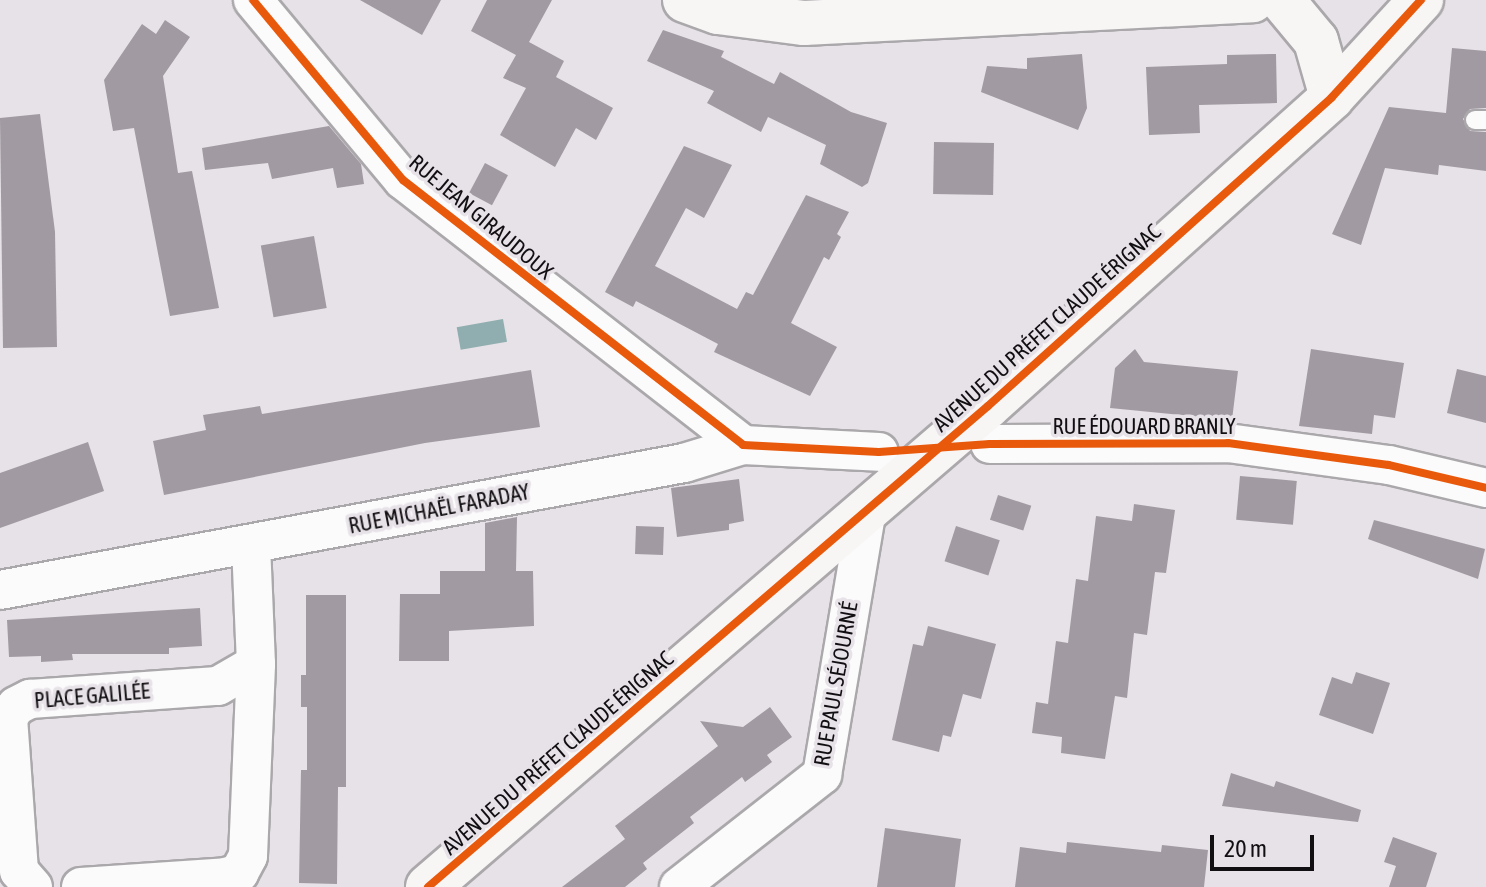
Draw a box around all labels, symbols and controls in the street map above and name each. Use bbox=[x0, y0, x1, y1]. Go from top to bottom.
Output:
street label: RUE JEAN GIRAUDOUX bbox=[404, 149, 558, 285]
street label: AVENUE DU PRÉFET CLAUDE ÉRIGNAC bbox=[928, 219, 1166, 437]
street label: RUE ÉDOUARD BRANLY bbox=[1053, 414, 1235, 440]
street label: RUE MICHAËL FARADAY bbox=[346, 479, 532, 539]
street label: RUE PAUL SÉJOURNÉ bbox=[809, 600, 863, 768]
street label: AVENUE DU PRÉFET CLAUDE ÉRIGNAC bbox=[437, 645, 679, 861]
street label: PLACE GALILÉE bbox=[33, 678, 151, 714]
scale bar bbox=[1214, 819, 1318, 869]
text: 20 m bbox=[1224, 835, 1267, 862]

